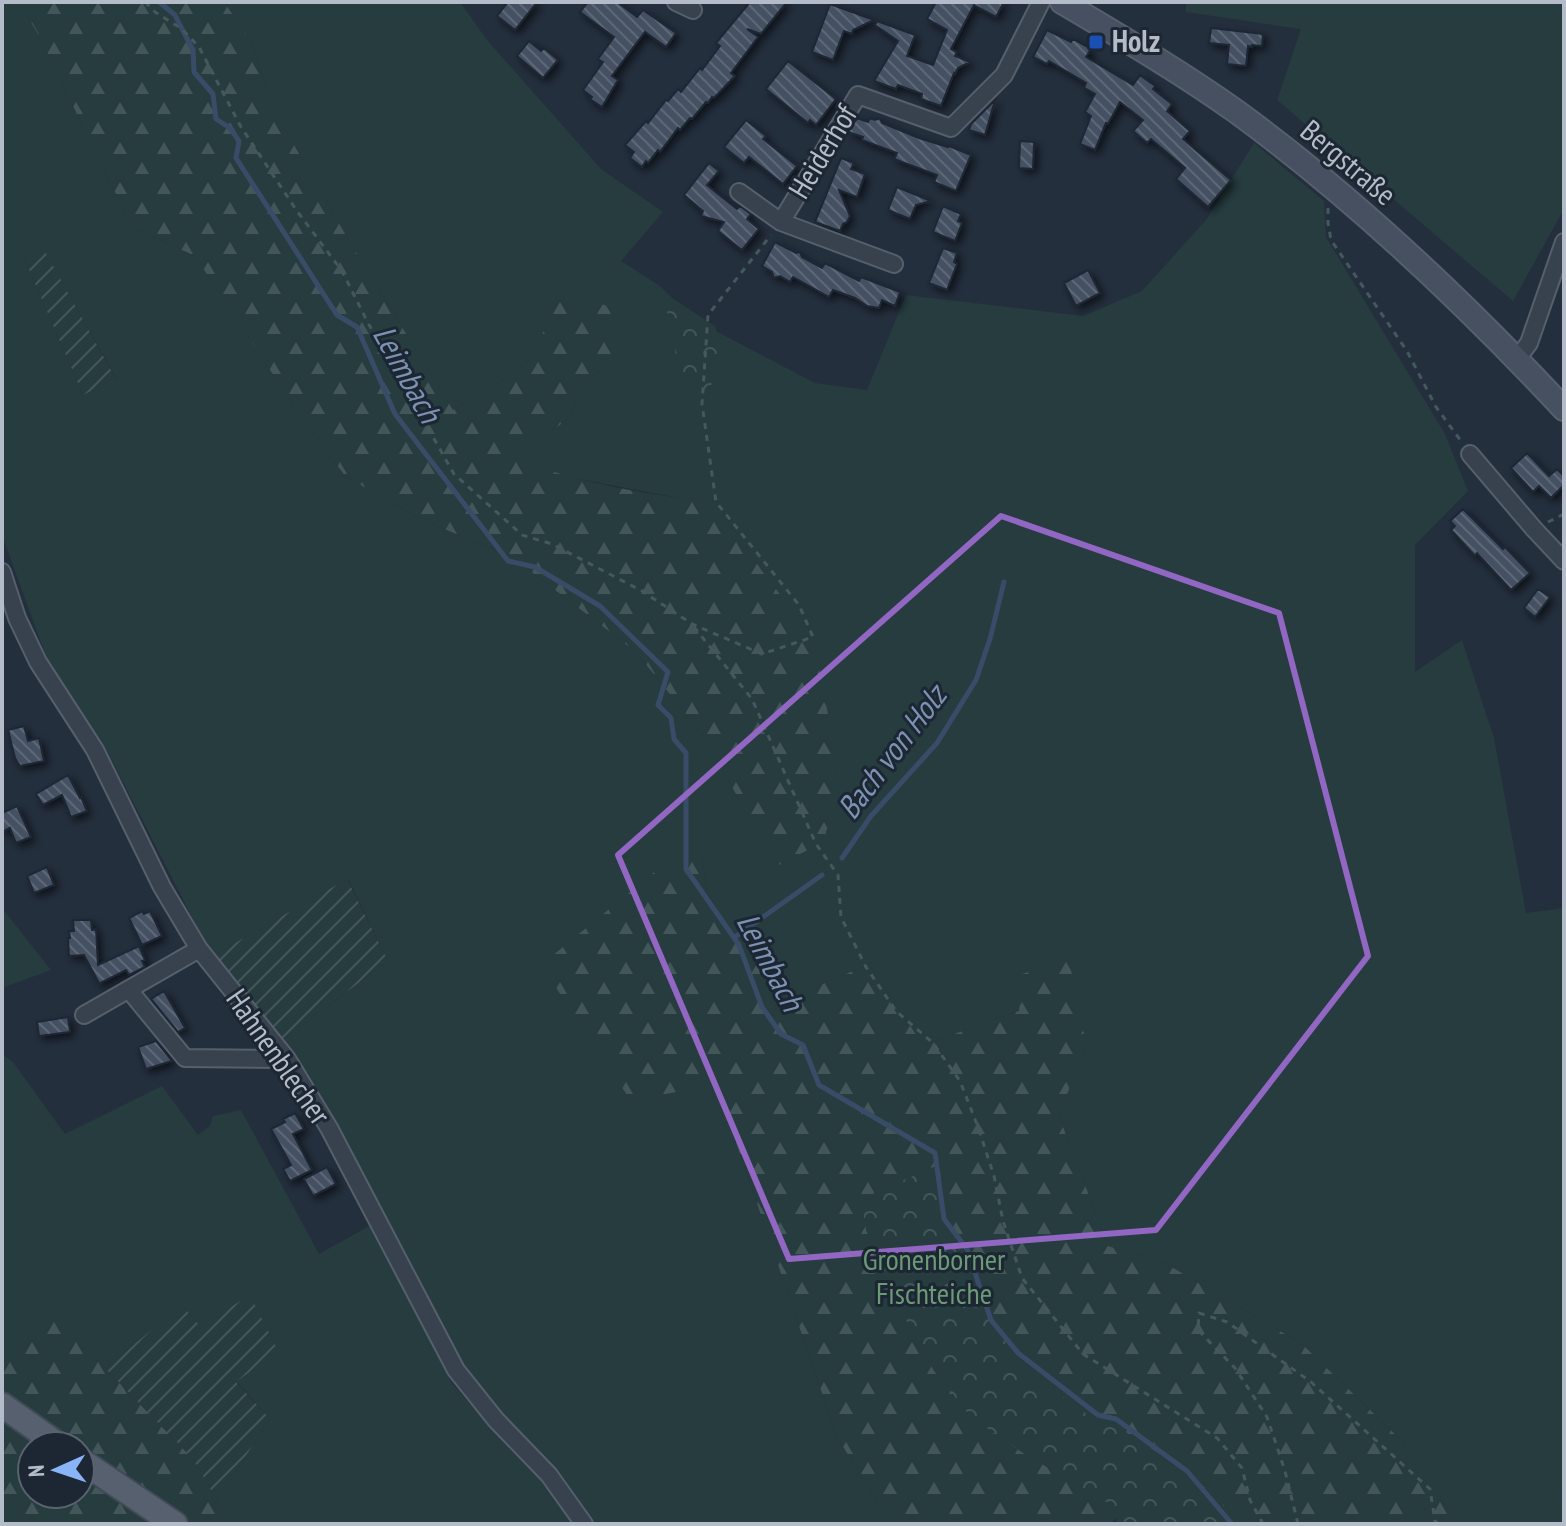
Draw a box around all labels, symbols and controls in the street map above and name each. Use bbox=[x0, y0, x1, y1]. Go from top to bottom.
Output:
place label: Holz bbox=[1112, 21, 1160, 60]
marker: Holz bbox=[1087, 33, 1105, 51]
street label: Heiderhof bbox=[779, 96, 865, 205]
street label: Bergstraße bbox=[1293, 110, 1405, 213]
water label: Leimbach bbox=[364, 317, 453, 431]
water label: Bach von Holz bbox=[827, 673, 957, 827]
water label: Leimbach bbox=[728, 905, 815, 1019]
street label: Hahnenblecher bbox=[218, 981, 341, 1132]
park label: Gronenborner Fischteiche bbox=[863, 1239, 1006, 1312]
north arrow bbox=[16, 1430, 96, 1510]
text: N bbox=[22, 1464, 50, 1478]

